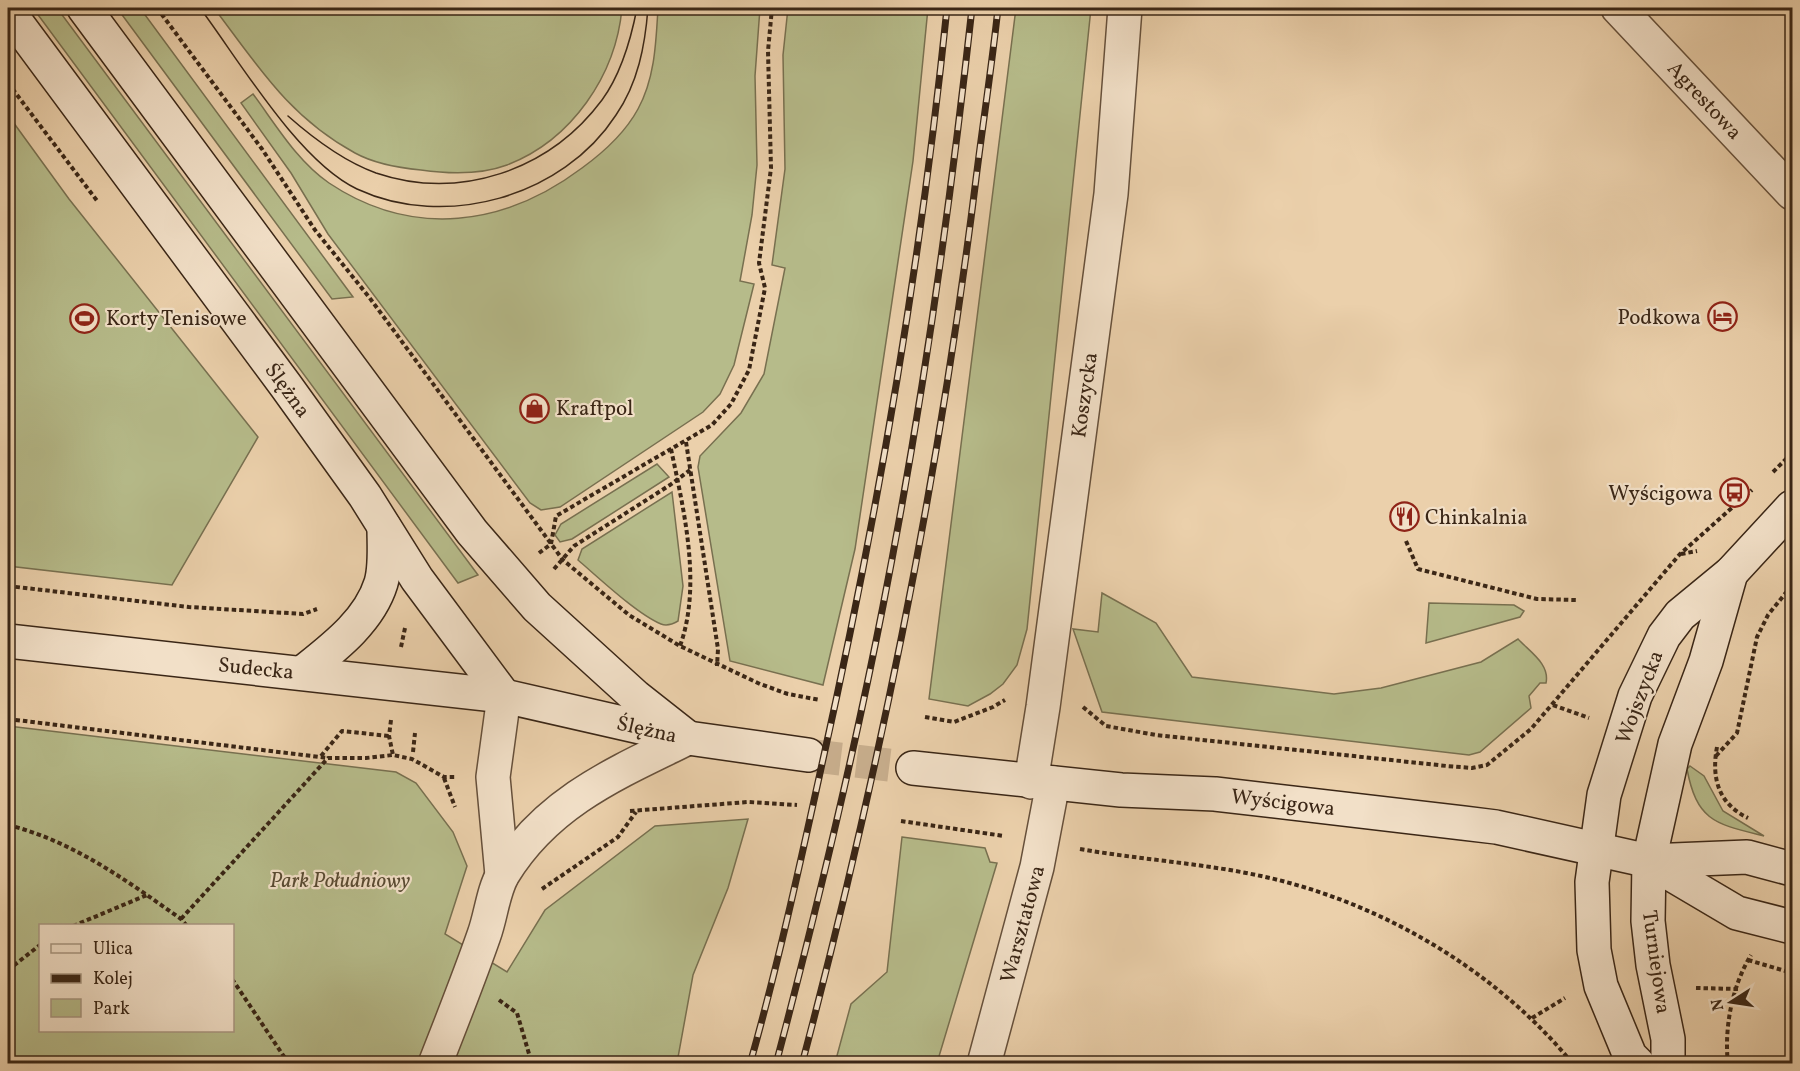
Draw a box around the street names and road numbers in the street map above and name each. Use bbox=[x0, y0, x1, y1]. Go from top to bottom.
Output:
street label: Agrestowa bbox=[1660, 55, 1748, 147]
street label: Koszycka bbox=[1065, 351, 1106, 440]
street label: Ślężna bbox=[257, 358, 317, 424]
street label: Wojszycka bbox=[1609, 647, 1671, 748]
street label: Sudecka bbox=[217, 651, 295, 688]
street label: Ślężna bbox=[614, 709, 680, 751]
street label: Wyścigowa bbox=[1229, 783, 1337, 824]
street label: Warsztatowa bbox=[994, 862, 1053, 986]
street label: Turniejowa bbox=[1634, 909, 1677, 1016]

